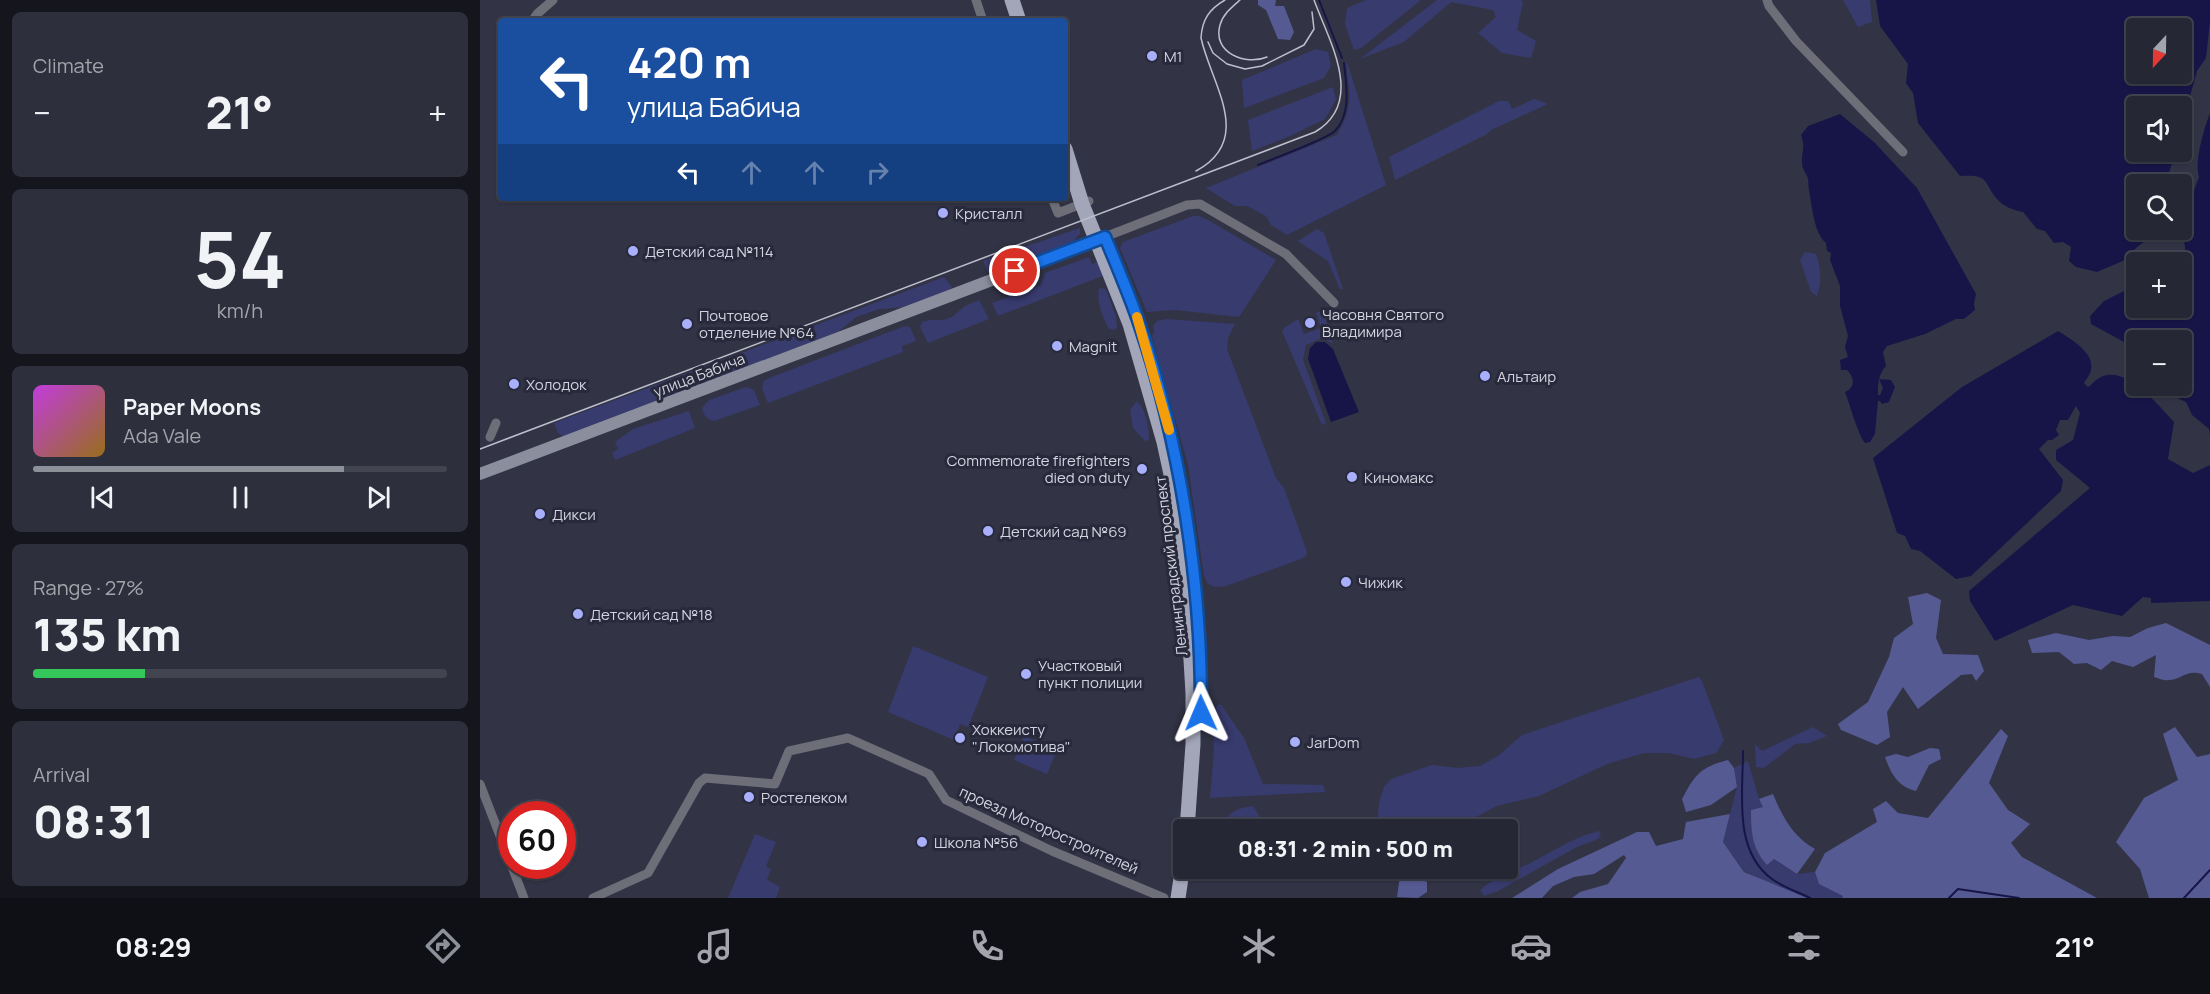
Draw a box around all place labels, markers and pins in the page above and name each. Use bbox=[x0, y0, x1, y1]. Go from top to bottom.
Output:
place label: М1 bbox=[1164, 46, 1182, 67]
marker: М1 bbox=[1145, 49, 1159, 63]
place label: Кристалл bbox=[955, 203, 1022, 224]
marker: Кристалл bbox=[936, 206, 950, 220]
place label: Детский сад №114 bbox=[645, 241, 774, 262]
marker: Детский сад №114 bbox=[626, 244, 640, 258]
pin bbox=[989, 245, 1040, 296]
place label: Часовня Святого Владимира bbox=[1322, 304, 1444, 342]
place label: Почтовое отделение №64 bbox=[699, 305, 814, 343]
marker: Часовня Святого Владимира bbox=[1303, 316, 1317, 330]
marker: Почтовое отделение №64 bbox=[680, 317, 694, 331]
place label: Magnit bbox=[1069, 336, 1117, 357]
marker: Magnit bbox=[1050, 339, 1064, 353]
place label: Альтаир bbox=[1497, 366, 1556, 387]
marker: Альтаир bbox=[1478, 369, 1492, 383]
place label: Холодок bbox=[526, 374, 587, 395]
marker: Холодок bbox=[507, 377, 521, 391]
place label: Commemorate firefighters died on duty bbox=[947, 450, 1130, 488]
marker: Commemorate firefighters died on duty bbox=[1135, 462, 1149, 476]
place label: Киномакс bbox=[1364, 467, 1433, 488]
marker: Киномакс bbox=[1345, 470, 1359, 484]
place label: Дикси bbox=[552, 504, 596, 525]
marker: Дикси bbox=[533, 507, 547, 521]
place label: Детский сад №69 bbox=[1000, 521, 1127, 542]
marker: Детский сад №69 bbox=[981, 524, 995, 538]
place label: Чижик bbox=[1358, 572, 1403, 593]
marker: Чижик bbox=[1339, 575, 1353, 589]
place label: Детский сад №18 bbox=[590, 604, 713, 625]
marker: Детский сад №18 bbox=[571, 607, 585, 621]
place label: Участковый пункт полиции bbox=[1038, 655, 1142, 693]
marker: Участковый пункт полиции bbox=[1019, 667, 1033, 681]
place label: Хоккеисту "Локомотива" bbox=[972, 719, 1071, 757]
marker: Хоккеисту "Локомотива" bbox=[953, 731, 967, 745]
place label: JarDom bbox=[1307, 732, 1359, 753]
marker: JarDom bbox=[1288, 735, 1302, 749]
place label: Ростелеком bbox=[761, 787, 847, 808]
marker: Ростелеком bbox=[742, 790, 756, 804]
place label: Школа №56 bbox=[934, 832, 1018, 853]
marker: Школа №56 bbox=[915, 835, 929, 849]

